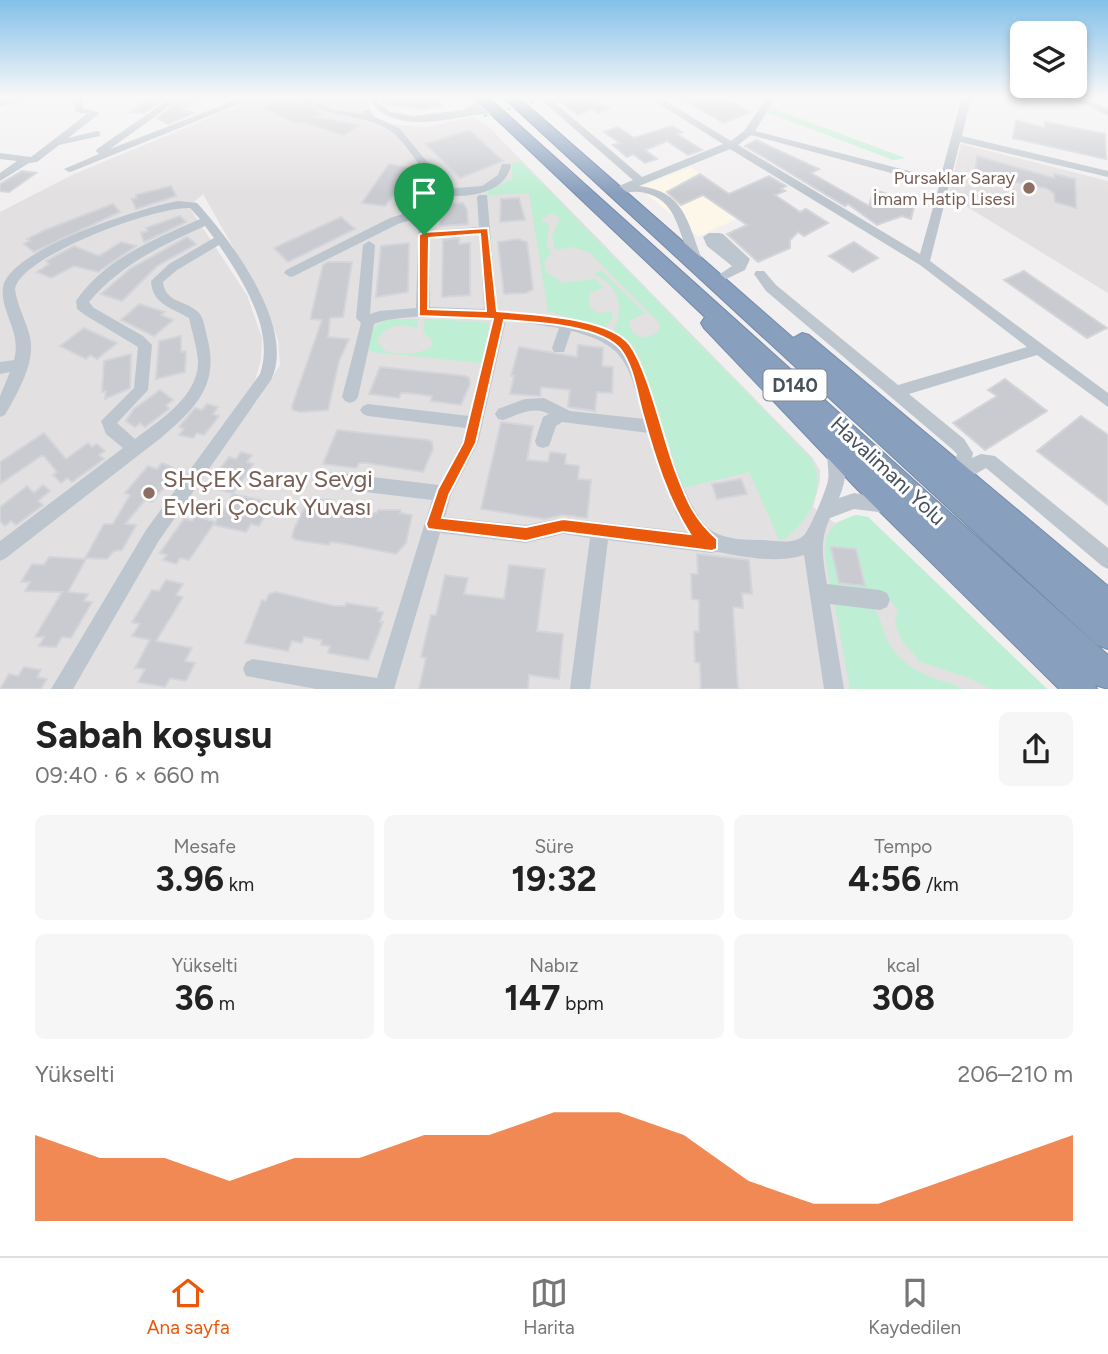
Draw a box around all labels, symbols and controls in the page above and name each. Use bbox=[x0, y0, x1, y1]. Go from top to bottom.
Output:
map controls bbox=[1010, 21, 1087, 98]
button: layers bbox=[1010, 21, 1087, 98]
pin bbox=[394, 163, 454, 235]
place label: Pursaklar Saray İmam Hatip Lisesi bbox=[873, 167, 1016, 210]
icon: arrive bbox=[405, 174, 443, 212]
marker: Pursaklar Saray İmam Hatip Lisesi bbox=[1021, 180, 1037, 196]
road number: D140 bbox=[764, 370, 826, 400]
street label: Havalimanı Yolu bbox=[826, 411, 951, 530]
place label: SHÇEK Saray Sevgi Evleri Çocuk Yuvası bbox=[163, 464, 373, 521]
marker: SHÇEK Saray Sevgi Evleri Çocuk Yuvası bbox=[141, 485, 157, 501]
text: Sabah koşusu bbox=[35, 712, 273, 758]
button: share bbox=[999, 712, 1073, 786]
text: 09:40 · 6 × 660 m bbox=[35, 761, 220, 789]
text: Mesafe bbox=[174, 835, 236, 858]
text: Süre bbox=[534, 835, 574, 858]
text: Tempo bbox=[874, 835, 932, 858]
text: 3.96 bbox=[155, 858, 224, 900]
text: 19:32 bbox=[511, 858, 597, 900]
text: 4:56 bbox=[848, 858, 921, 900]
text: km bbox=[224, 873, 254, 896]
text: /km bbox=[921, 873, 959, 896]
text: Yükselti bbox=[172, 954, 238, 977]
text: Nabız bbox=[529, 954, 579, 977]
text: kcal bbox=[887, 954, 920, 977]
text: 36 bbox=[174, 977, 214, 1019]
text: 147 bbox=[504, 977, 561, 1019]
text: 308 bbox=[872, 977, 935, 1019]
text: m bbox=[214, 992, 235, 1015]
text: bpm bbox=[561, 992, 604, 1015]
text: Yükselti bbox=[35, 1060, 115, 1088]
text: 206–210 m bbox=[957, 1060, 1073, 1088]
tab: Ana sayfa bbox=[147, 1274, 230, 1339]
tab: Harita bbox=[523, 1274, 575, 1339]
tab: Kaydedilen bbox=[868, 1274, 961, 1339]

